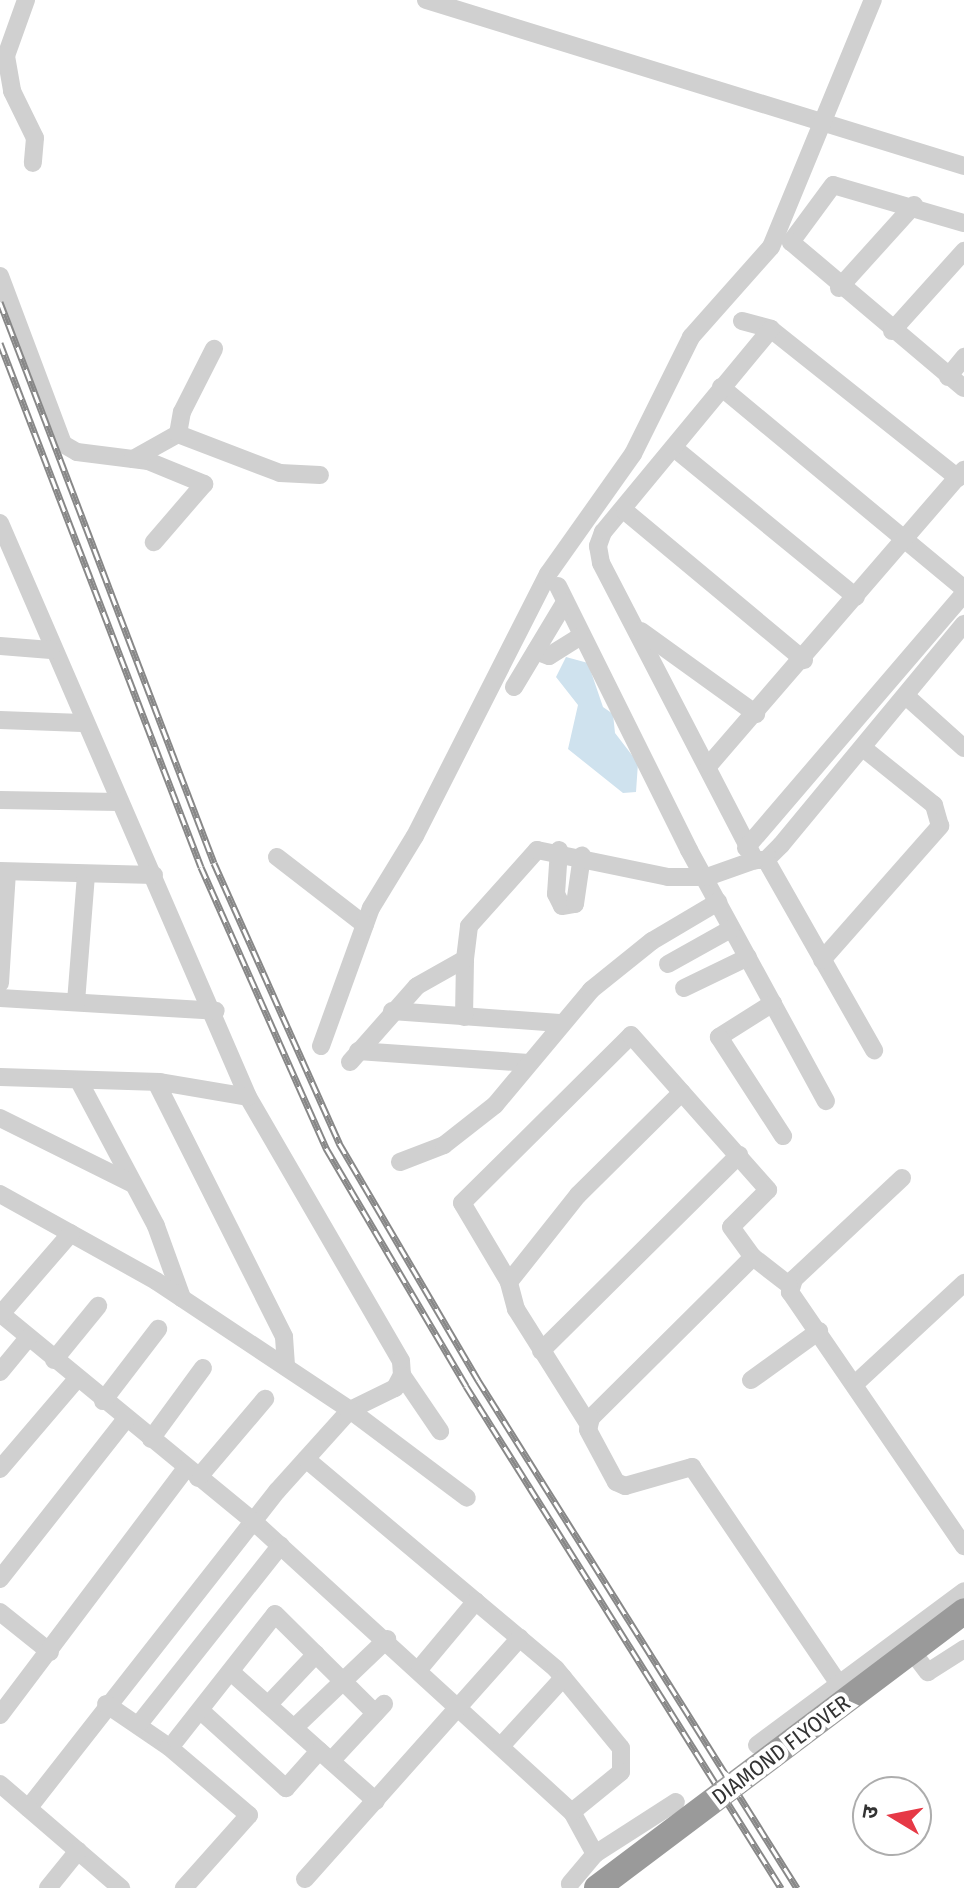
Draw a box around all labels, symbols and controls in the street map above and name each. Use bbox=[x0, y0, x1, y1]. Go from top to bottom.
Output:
street label: DIAMOND FLYOVER bbox=[707, 1690, 855, 1810]
north arrow bbox=[852, 1776, 932, 1856]
text: उ bbox=[855, 1803, 884, 1821]

